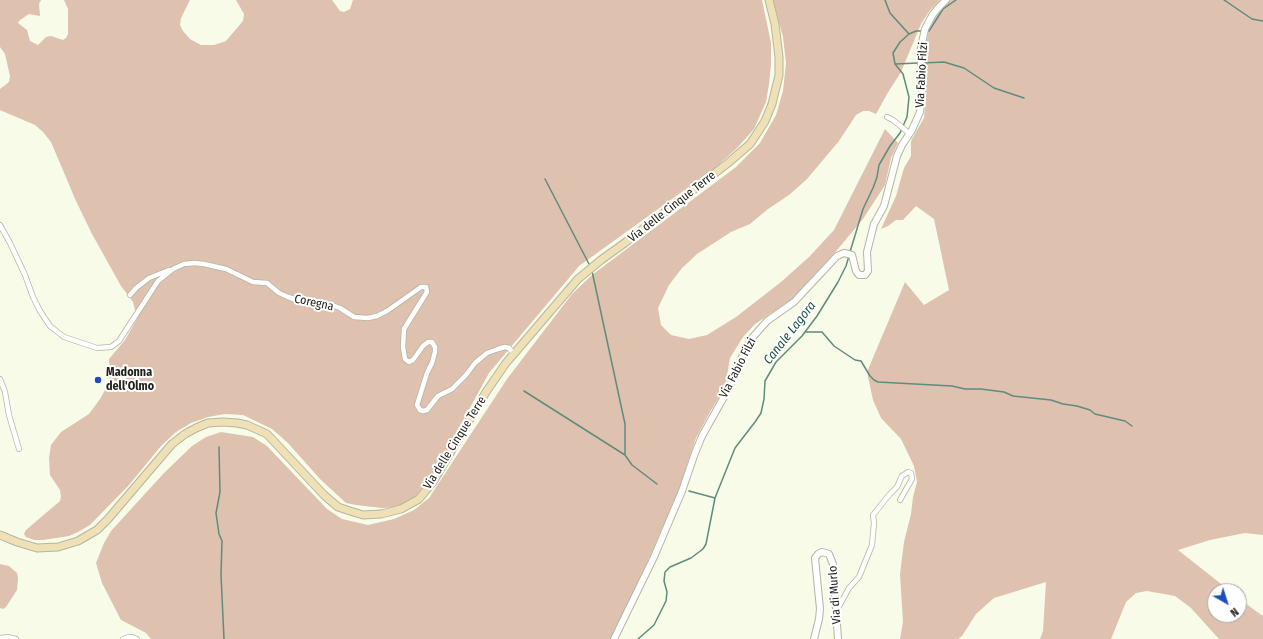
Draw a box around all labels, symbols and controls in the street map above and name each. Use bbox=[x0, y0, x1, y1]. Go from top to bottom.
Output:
street label: Via Fabio Filzi bbox=[913, 42, 931, 108]
street label: Via delle Cinque Terre bbox=[625, 168, 719, 246]
street label: Coregna bbox=[293, 292, 335, 314]
water label: Canale Lagora bbox=[761, 298, 819, 368]
street label: Via Fabio Filzi bbox=[717, 335, 759, 401]
place label: Madonna dell'Olmo bbox=[106, 366, 154, 394]
marker: Madonna dell'Olmo bbox=[93, 375, 103, 385]
street label: Via delle Cinque Terre bbox=[421, 394, 489, 492]
street label: Via di Murlo bbox=[826, 565, 844, 625]
north arrow bbox=[1207, 583, 1247, 623]
text: N bbox=[1228, 605, 1241, 619]

